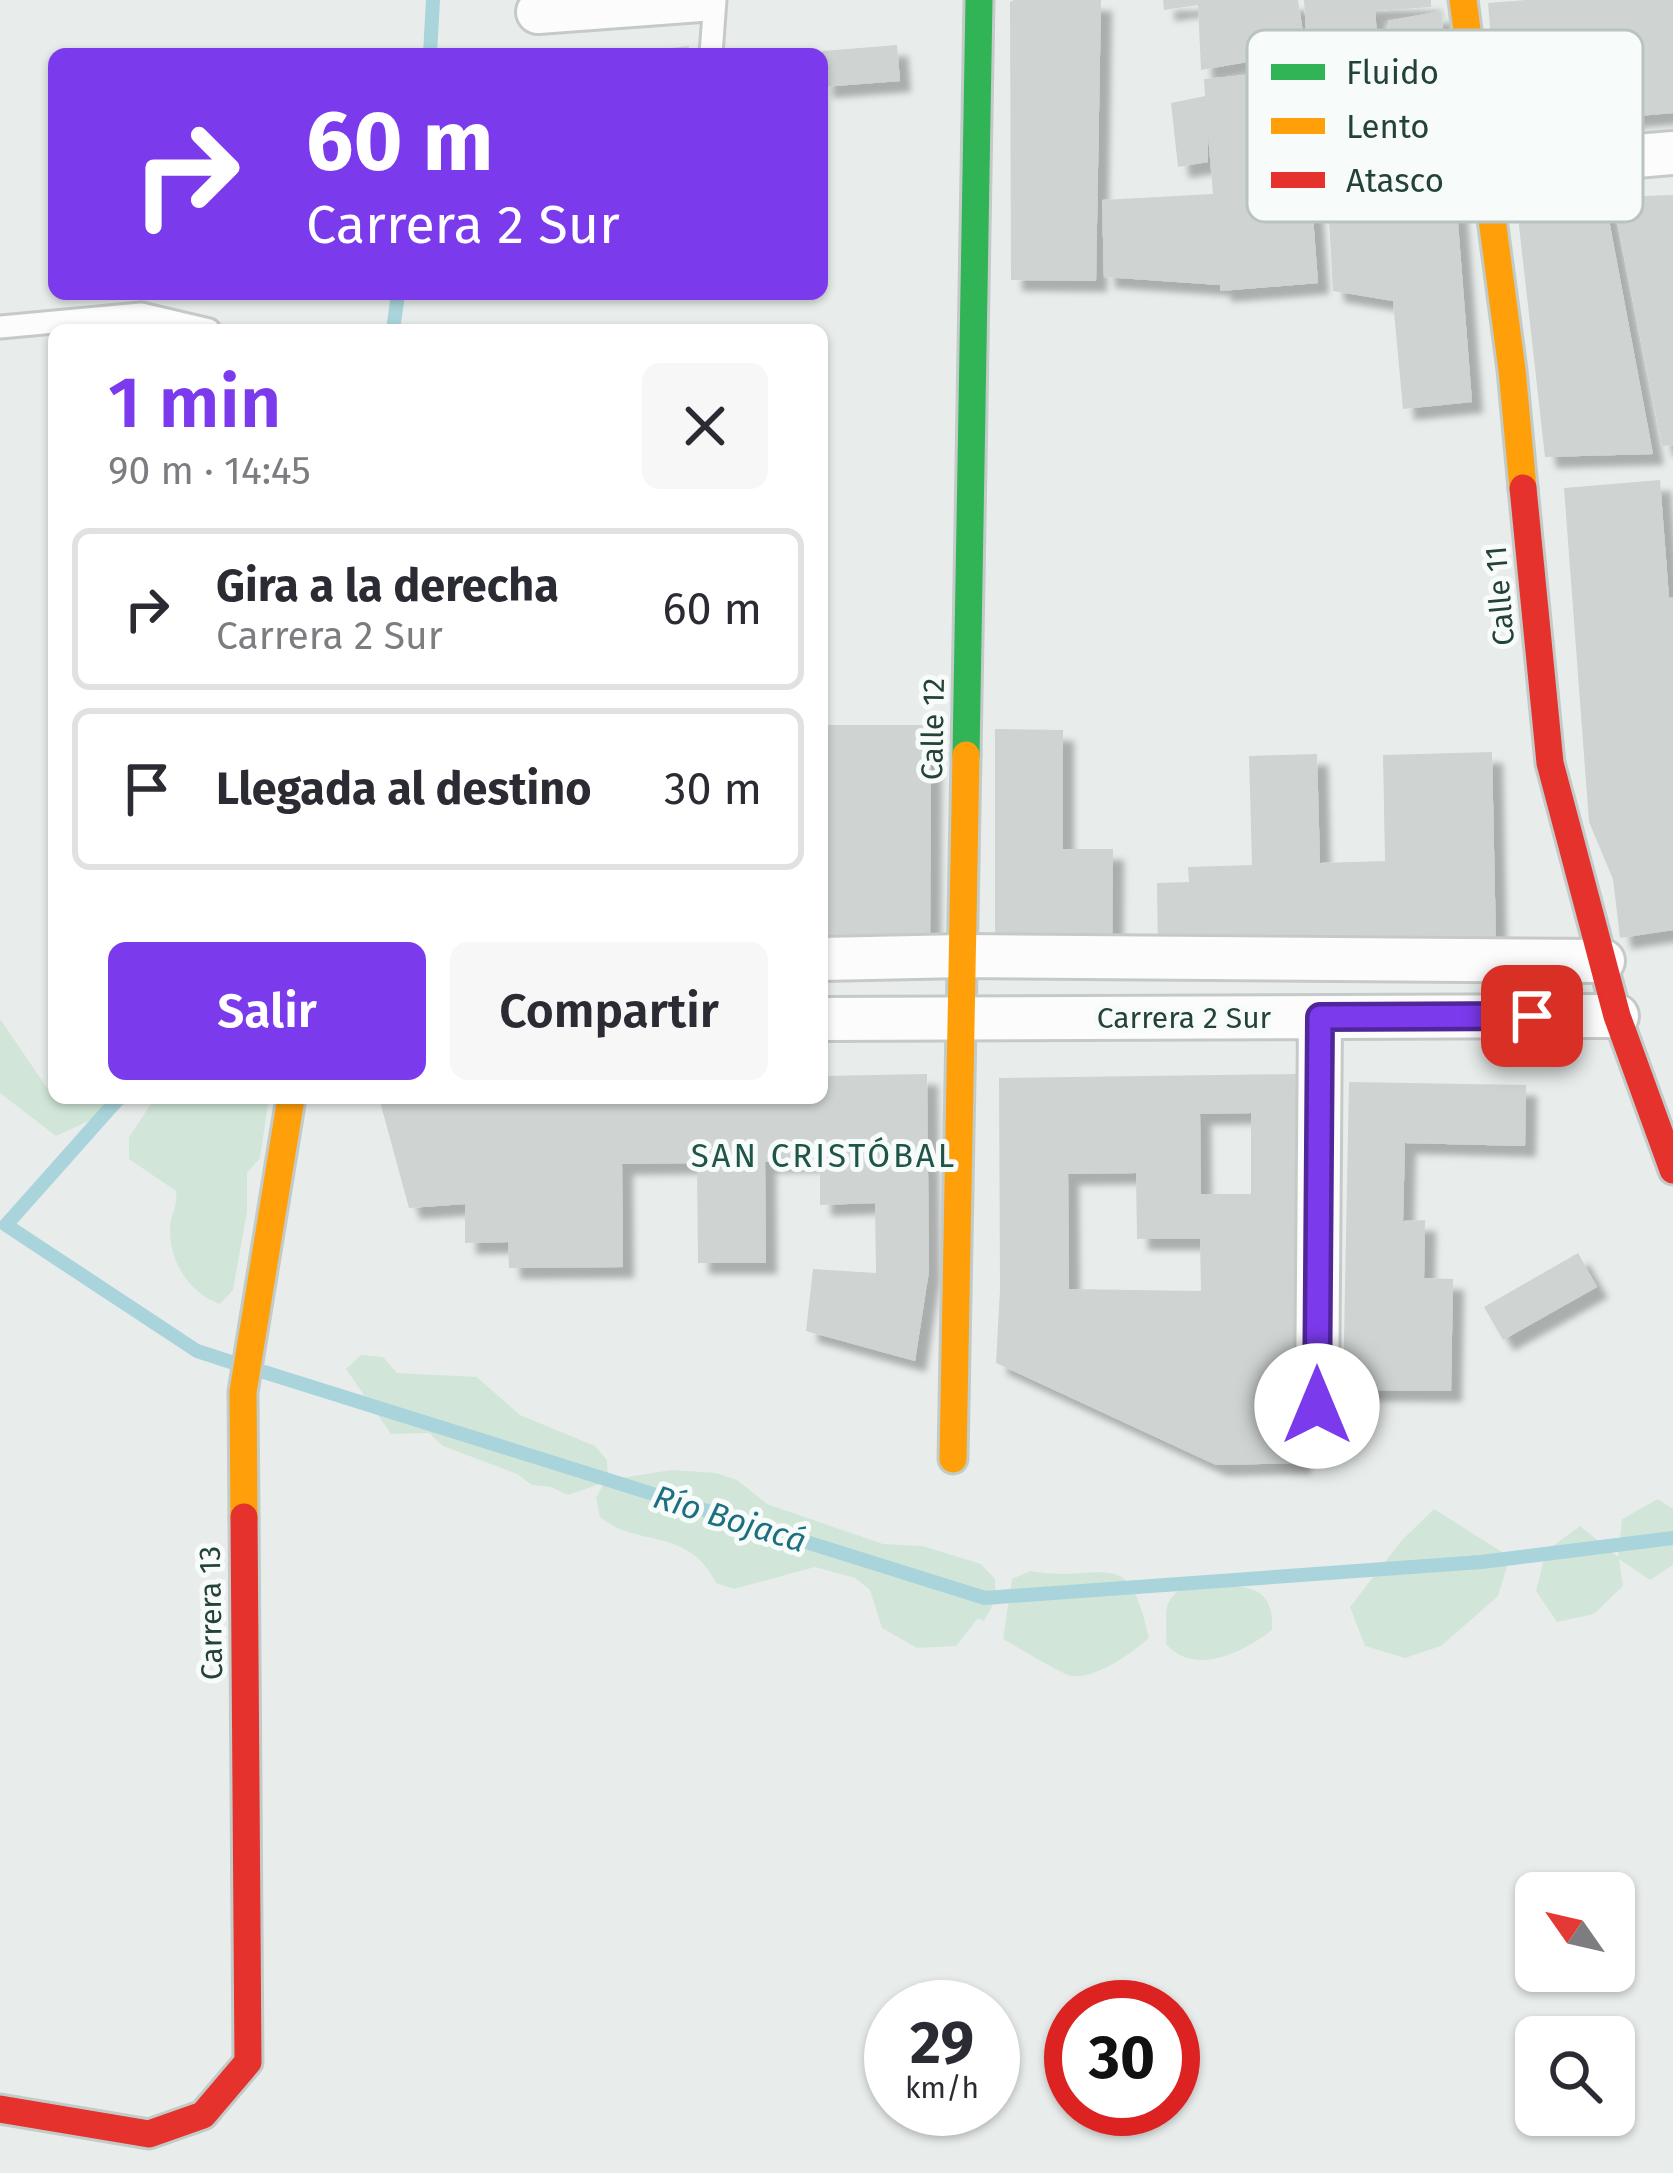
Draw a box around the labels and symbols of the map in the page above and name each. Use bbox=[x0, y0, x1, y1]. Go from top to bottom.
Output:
legend bbox=[1247, 30, 1643, 222]
text: Fluido bbox=[1346, 53, 1439, 93]
text: Lento bbox=[1346, 107, 1430, 147]
text: Atasco bbox=[1346, 161, 1444, 201]
street label: Calle 11 bbox=[1478, 545, 1522, 647]
street label: Calle 12 bbox=[914, 678, 952, 780]
pin bbox=[1481, 965, 1583, 1067]
street label: Carrera 2 Sur bbox=[1097, 1000, 1272, 1036]
district label: SAN CRISTÓBAL bbox=[691, 1136, 957, 1176]
position arrow bbox=[1254, 1343, 1380, 1469]
water label: Río Bojacá bbox=[649, 1477, 811, 1561]
street label: Carrera 13 bbox=[192, 1546, 230, 1680]
north arrow bbox=[1515, 1872, 1635, 1992]
speed limit sign: 30 bbox=[1044, 1980, 1200, 2136]

